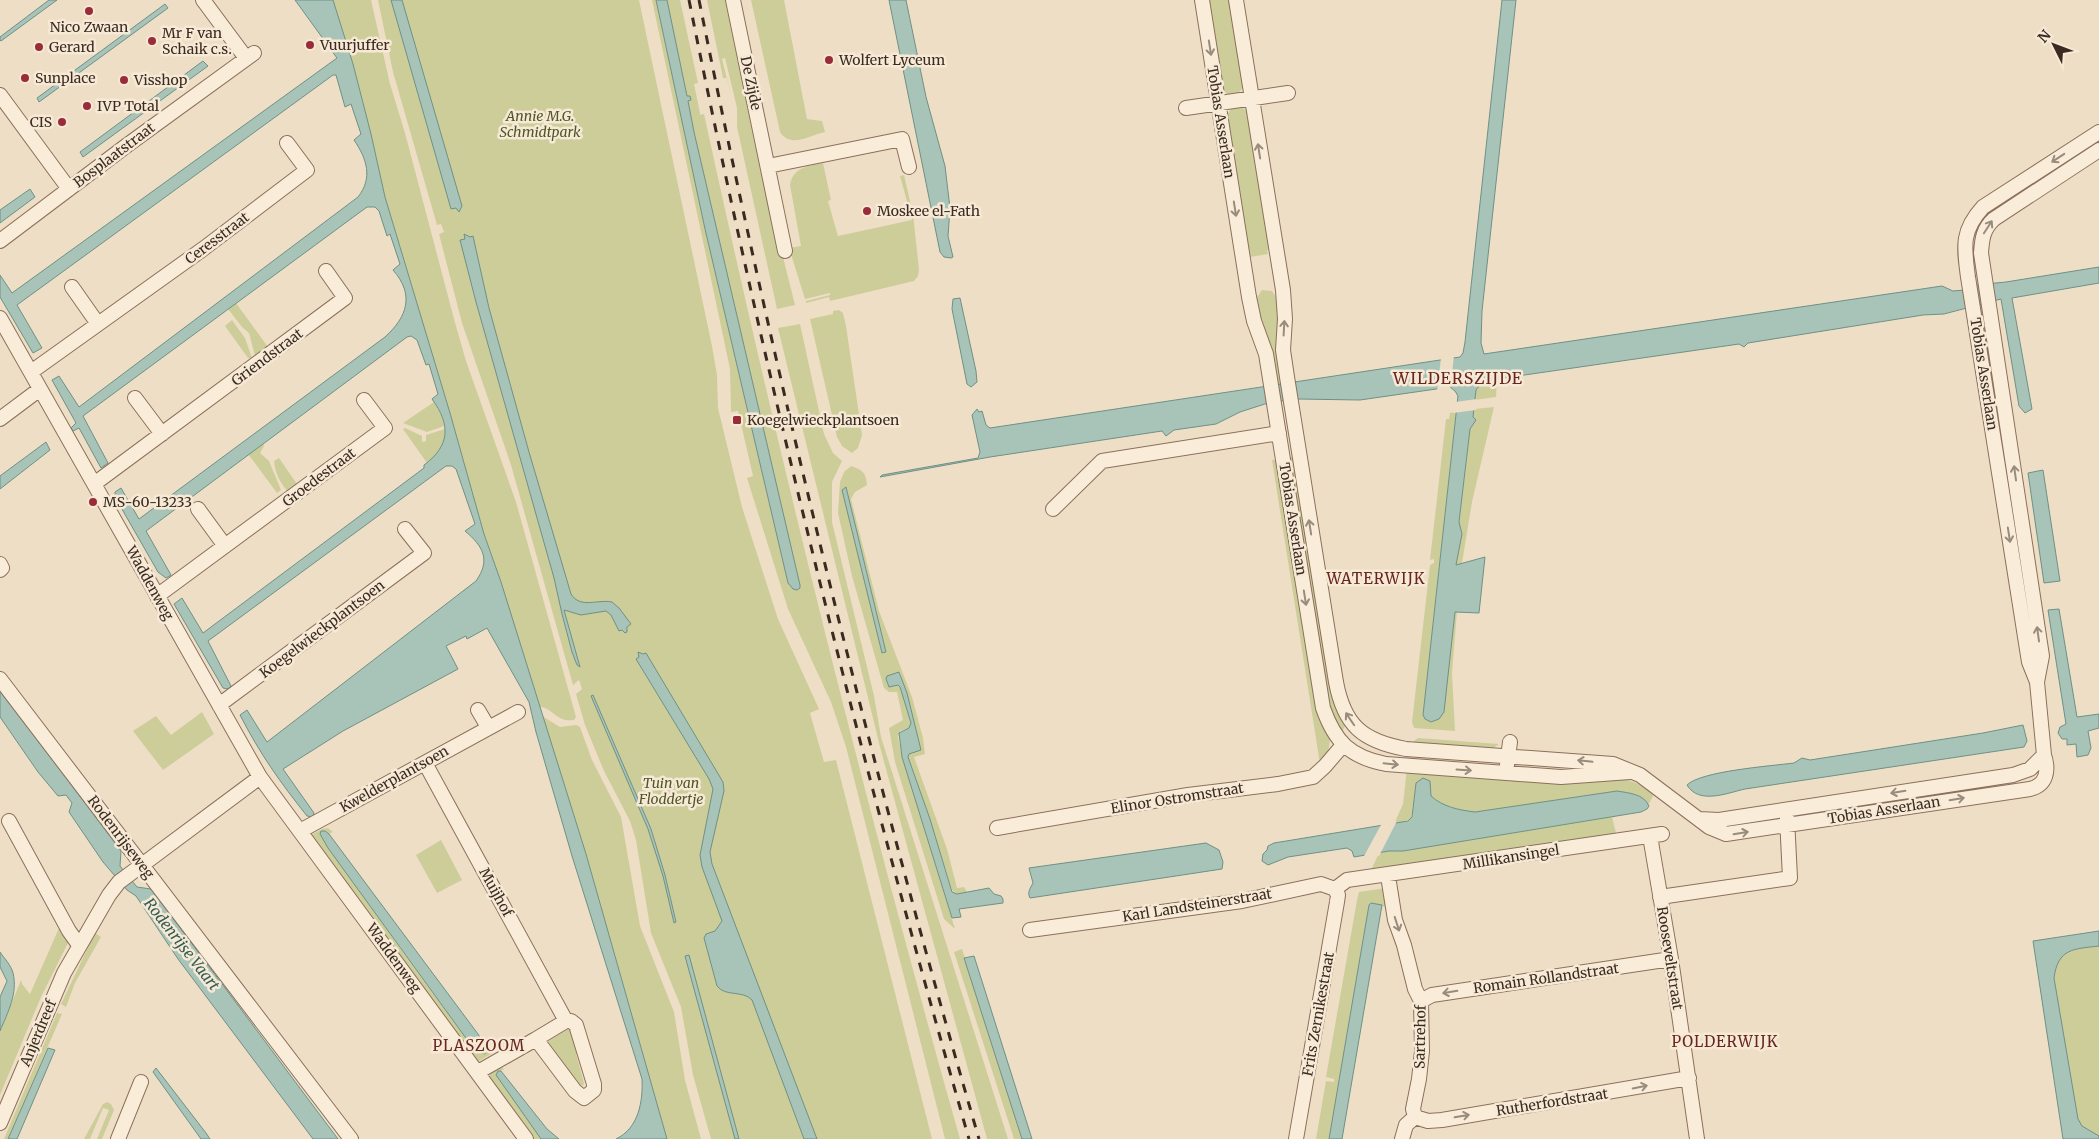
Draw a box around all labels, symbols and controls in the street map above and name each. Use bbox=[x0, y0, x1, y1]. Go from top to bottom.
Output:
marker: Nico Zwaan bbox=[83, 5, 95, 17]
place label: Nico Zwaan bbox=[50, 18, 128, 36]
north arrow bbox=[2029, 20, 2079, 70]
place label: Mr F van Schaik c.s. bbox=[162, 24, 232, 58]
text: N bbox=[2034, 26, 2055, 46]
marker: Mr F van Schaik c.s. bbox=[146, 35, 158, 47]
place label: Vuurjuffer bbox=[319, 36, 389, 54]
place label: Gerard bbox=[49, 38, 95, 56]
marker: Vuurjuffer bbox=[304, 39, 316, 51]
one-way arrow bbox=[1205, 40, 1215, 56]
marker: Gerard bbox=[33, 41, 45, 53]
place label: Wolfert Lyceum bbox=[838, 51, 945, 69]
street label: De Zijde bbox=[737, 54, 765, 112]
marker: Wolfert Lyceum bbox=[823, 54, 835, 66]
street label: Tobias Asserlaan bbox=[1203, 64, 1239, 180]
place label: Sunplace bbox=[35, 69, 96, 87]
place label: Visshop bbox=[133, 71, 188, 89]
marker: Sunplace bbox=[19, 72, 31, 84]
marker: Visshop bbox=[118, 74, 130, 86]
place label: IVP Total bbox=[97, 97, 160, 115]
marker: IVP Total bbox=[81, 100, 93, 112]
park label: Annie M.G. Schmidtpark bbox=[499, 107, 581, 141]
place label: CIS bbox=[30, 113, 52, 131]
marker: CIS bbox=[56, 116, 68, 128]
street label: Bosplaatstraat bbox=[70, 118, 159, 191]
one-way arrow bbox=[1254, 143, 1264, 159]
one-way arrow bbox=[2051, 153, 2065, 163]
one-way arrow bbox=[1230, 200, 1240, 216]
place label: Moskee el-Fath bbox=[877, 202, 980, 220]
marker: Moskee el-Fath bbox=[861, 205, 873, 217]
street label: Ceresstraat bbox=[181, 208, 253, 268]
one-way arrow bbox=[1982, 220, 1993, 234]
street label: Tobias Asserlaan bbox=[1966, 316, 2002, 432]
one-way arrow bbox=[1280, 321, 1289, 337]
street label: Griendstraat bbox=[228, 324, 307, 390]
district label: WILDERSZIJDE bbox=[1392, 368, 1523, 388]
place label: Koegelwieckplantsoen bbox=[747, 411, 899, 429]
marker: Koegelwieckplantsoen bbox=[731, 414, 743, 426]
street label: Groedestraat bbox=[279, 443, 360, 510]
street label: Tobias Asserlaan bbox=[1275, 461, 1311, 577]
one-way arrow bbox=[2010, 465, 2020, 481]
place label: MS-60-13233 bbox=[103, 493, 192, 511]
marker: MS-60-13233 bbox=[87, 496, 99, 508]
one-way arrow bbox=[1305, 519, 1315, 535]
one-way arrow bbox=[2004, 526, 2014, 542]
street label: Waddenweg bbox=[122, 542, 178, 624]
district label: WATERWIJK bbox=[1325, 569, 1426, 588]
street label: Koegelwieckplantsoen bbox=[256, 576, 388, 682]
one-way arrow bbox=[1300, 589, 1310, 605]
one-way arrow bbox=[2033, 626, 2043, 642]
one-way arrow bbox=[1345, 713, 1355, 727]
street label: Kwelderplantsoen bbox=[336, 742, 452, 816]
one-way arrow bbox=[1577, 756, 1593, 766]
one-way arrow bbox=[1383, 759, 1399, 769]
one-way arrow bbox=[1456, 765, 1472, 774]
park label: Tuin van Floddertje bbox=[638, 774, 703, 808]
street label: Elinor Ostromstraat bbox=[1109, 779, 1245, 817]
one-way arrow bbox=[1891, 787, 1907, 797]
street label: Rodenrijseweg bbox=[84, 792, 159, 883]
street label: Tobias Asserlaan bbox=[1826, 792, 1942, 828]
one-way arrow bbox=[1949, 794, 1965, 804]
one-way arrow bbox=[1733, 827, 1749, 837]
street label: Millikansingel bbox=[1461, 840, 1561, 874]
street label: Muijhof bbox=[475, 864, 517, 920]
street label: Karl Landsteinerstraat bbox=[1121, 884, 1274, 926]
water label: Rodenrijse Vaart bbox=[140, 894, 224, 995]
street label: Rooseveltstraat bbox=[1653, 905, 1687, 1012]
one-way arrow bbox=[1392, 915, 1402, 931]
street label: Waddenweg bbox=[362, 919, 426, 997]
street label: Frits Zernikestraat bbox=[1298, 950, 1338, 1078]
street label: Romain Rollandstraat bbox=[1472, 959, 1621, 997]
one-way arrow bbox=[1442, 988, 1458, 998]
street label: Anjerdreef bbox=[15, 996, 60, 1070]
street label: Sartrehof bbox=[1410, 1004, 1430, 1069]
district label: POLDERWIJK bbox=[1671, 1032, 1779, 1051]
district label: PLASZOOM bbox=[433, 1036, 525, 1055]
one-way arrow bbox=[1632, 1082, 1648, 1092]
street label: Rutherfordstraat bbox=[1495, 1084, 1610, 1120]
one-way arrow bbox=[1454, 1111, 1470, 1121]

